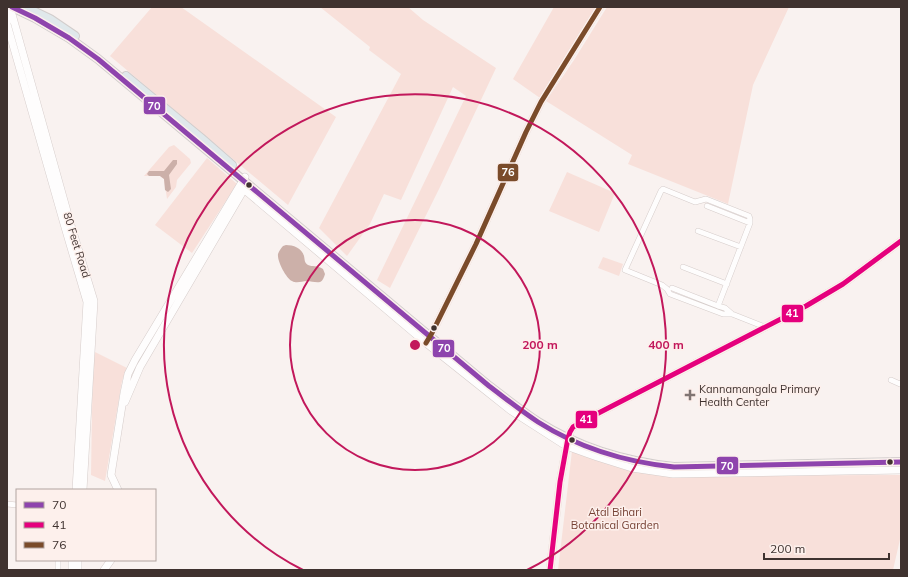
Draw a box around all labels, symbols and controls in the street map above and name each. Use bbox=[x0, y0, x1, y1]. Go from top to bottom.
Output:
line badge: 70 bbox=[143, 96, 166, 115]
text: 70 bbox=[147, 99, 161, 113]
line badge: 76 bbox=[497, 163, 519, 182]
text: 76 bbox=[501, 165, 515, 179]
unlabelled marker bbox=[244, 180, 254, 190]
street label: 80 Feet Road bbox=[60, 211, 94, 279]
line badge: 41 bbox=[781, 304, 804, 323]
text: 41 bbox=[785, 306, 799, 320]
unlabelled marker bbox=[429, 323, 439, 333]
text: 200 m bbox=[522, 337, 558, 352]
text: 400 m bbox=[648, 337, 684, 352]
centre of rings bbox=[408, 338, 422, 352]
line badge: 70 bbox=[432, 339, 455, 358]
text: 70 bbox=[437, 341, 451, 355]
place label: Kannamangala Primary Health Center bbox=[699, 382, 820, 409]
marker: Kannamangala Primary Health Center bbox=[684, 389, 696, 401]
line badge: 41 bbox=[575, 410, 598, 429]
text: 41 bbox=[579, 412, 593, 426]
unlabelled marker bbox=[567, 435, 577, 445]
line badge: 70 bbox=[716, 456, 739, 475]
unlabelled marker bbox=[885, 457, 895, 467]
text: 70 bbox=[720, 459, 734, 473]
legend bbox=[16, 489, 156, 561]
text: 70 bbox=[52, 497, 66, 512]
park label: Atal Bihari Botanical Garden bbox=[571, 505, 659, 532]
text: 41 bbox=[52, 517, 66, 532]
scale bar bbox=[764, 535, 889, 561]
text: 76 bbox=[52, 537, 66, 552]
text: 200 m bbox=[770, 541, 805, 556]

